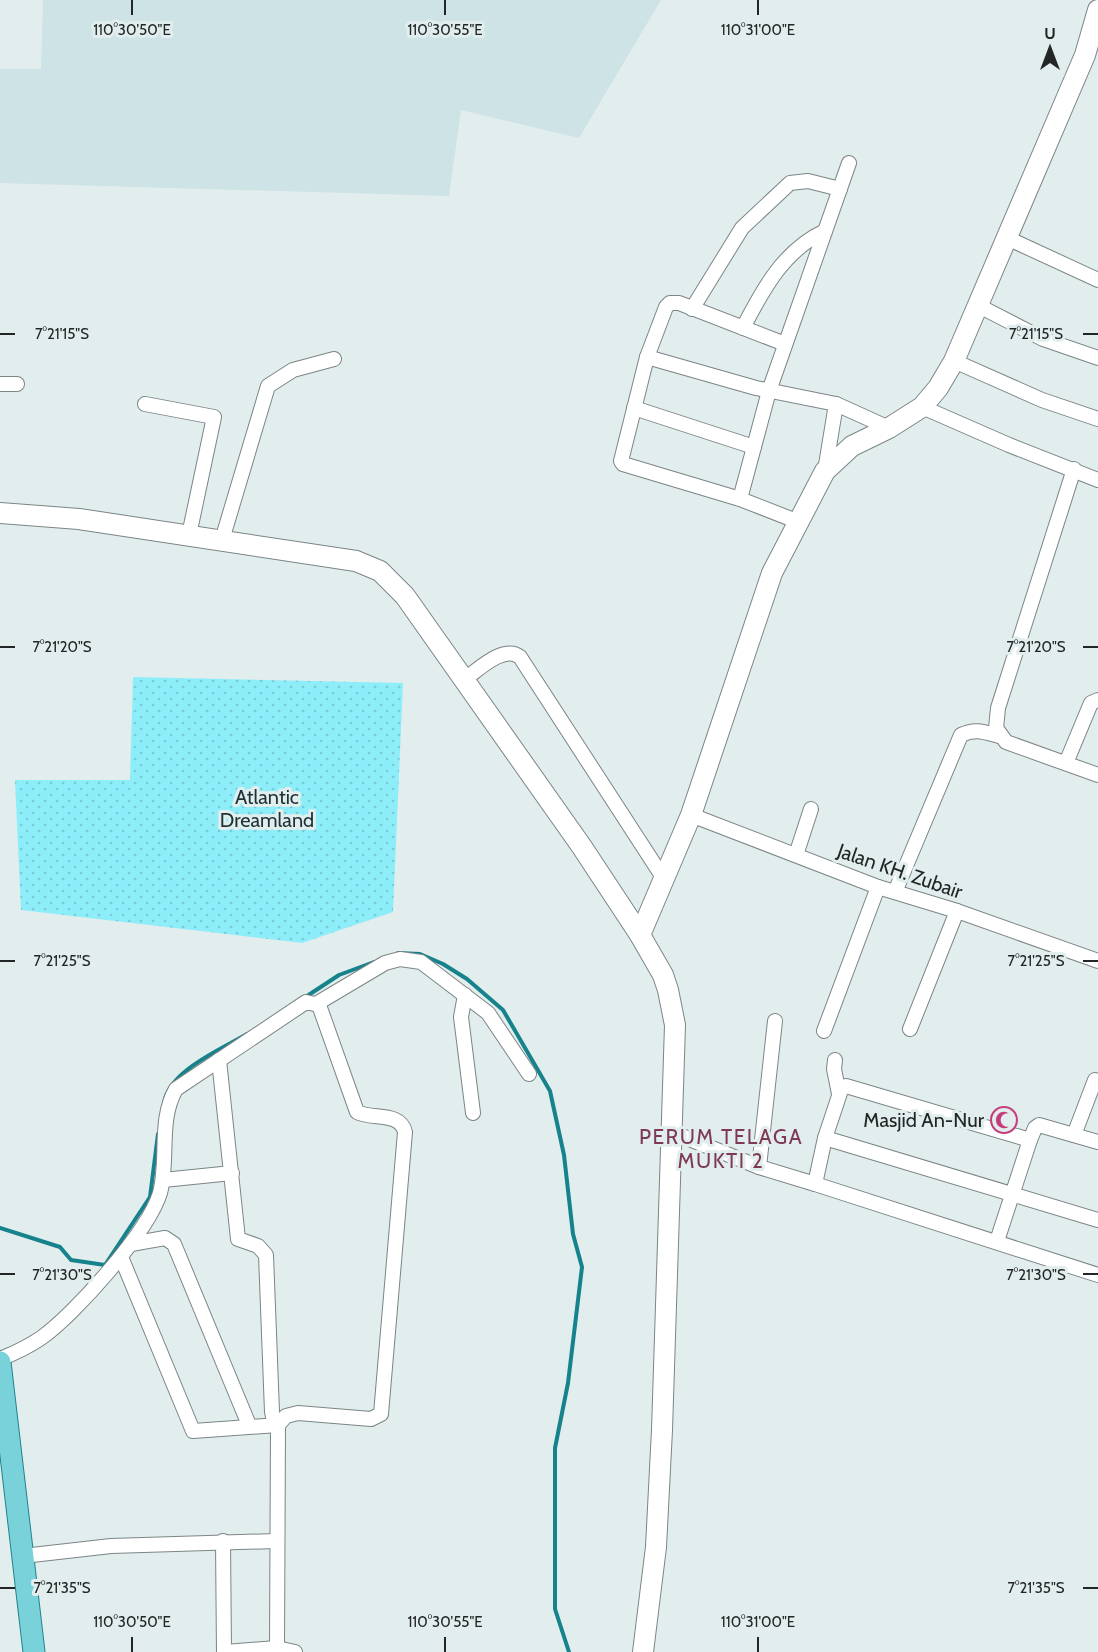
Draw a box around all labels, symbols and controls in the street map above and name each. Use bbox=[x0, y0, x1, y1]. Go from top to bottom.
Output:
north arrow bbox=[1020, 18, 1080, 78]
text: 110°30'50"E bbox=[93, 21, 171, 39]
text: 110°30'55"E bbox=[407, 21, 483, 39]
text: 110°31'00"E bbox=[721, 21, 795, 39]
text: U bbox=[1044, 24, 1056, 43]
text: 7°21'15"S bbox=[35, 325, 89, 343]
text: 7°21'15"S bbox=[1009, 325, 1063, 343]
text: 7°21'20"S bbox=[32, 638, 92, 656]
text: 7°21'20"S bbox=[1006, 638, 1066, 656]
park label: Atlantic Dreamland bbox=[220, 785, 314, 832]
street label: Jalan KH. Zubair bbox=[833, 838, 966, 904]
text: 7°21'25"S bbox=[34, 952, 91, 970]
text: 7°21'25"S bbox=[1008, 952, 1065, 970]
mosque icon: Masjid An-Nur bbox=[989, 1105, 1019, 1135]
place label: Masjid An-Nur bbox=[863, 1108, 985, 1132]
district label: PERUM TELAGA MUKTI 2 bbox=[639, 1124, 803, 1173]
text: 7°21'30"S bbox=[32, 1266, 92, 1284]
text: 7°21'30"S bbox=[1006, 1266, 1066, 1284]
text: 7°21'35"S bbox=[33, 1579, 91, 1597]
text: 7°21'35"S bbox=[1007, 1579, 1065, 1597]
text: 110°30'50"E bbox=[93, 1613, 171, 1631]
text: 110°30'55"E bbox=[407, 1613, 483, 1631]
text: 110°31'00"E bbox=[721, 1613, 795, 1631]

